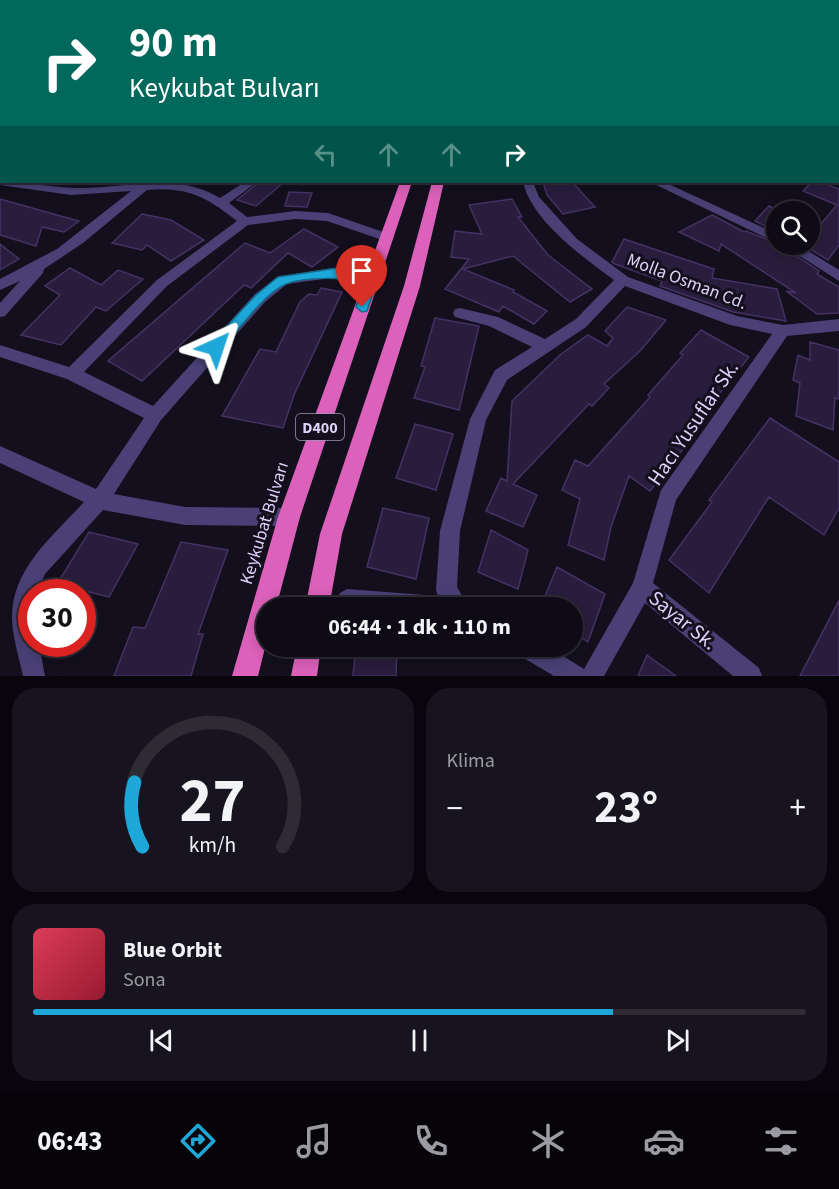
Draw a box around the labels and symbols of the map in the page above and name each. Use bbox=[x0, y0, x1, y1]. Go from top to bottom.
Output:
pin bbox=[336, 245, 387, 307]
street label: Molla Osman Cd. bbox=[623, 247, 750, 316]
position arrow bbox=[184, 315, 248, 379]
street label: Hacı Yusuflar Sk. bbox=[640, 355, 746, 491]
road number: D400 bbox=[296, 414, 344, 440]
street label: Keykubat Bulvarı bbox=[234, 459, 295, 588]
speed limit sign: 30 bbox=[18, 579, 96, 657]
street label: Sayar Sk. bbox=[642, 583, 724, 657]

